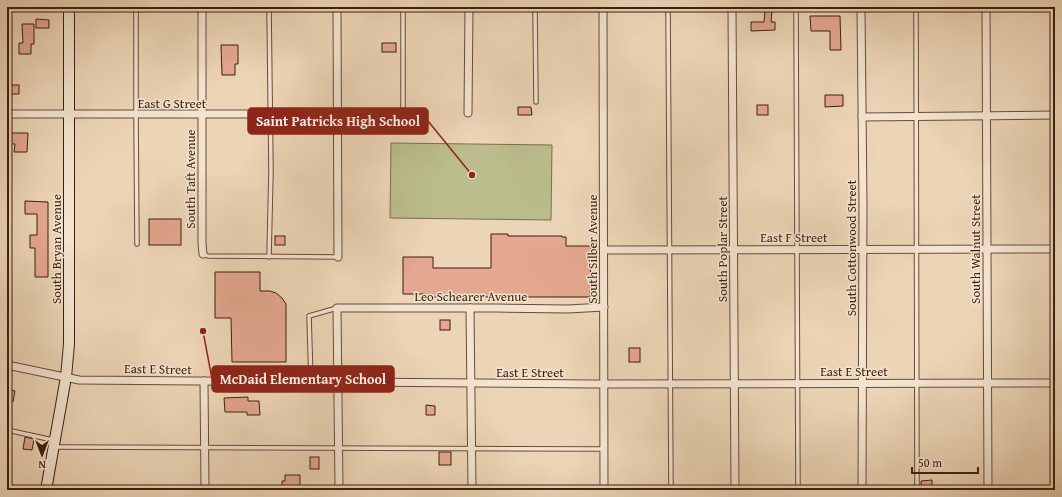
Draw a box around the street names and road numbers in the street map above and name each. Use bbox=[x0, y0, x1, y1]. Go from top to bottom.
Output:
street label: East G Street bbox=[138, 94, 207, 113]
street label: South Taft Avenue bbox=[181, 129, 200, 229]
street label: South Cottonwood Street bbox=[842, 179, 861, 316]
street label: South Bryan Avenue bbox=[47, 194, 66, 304]
street label: South Silber Avenue bbox=[583, 194, 602, 304]
street label: South Walnut Street bbox=[966, 194, 985, 304]
street label: South Poplar Street bbox=[713, 195, 732, 302]
street label: East F Street bbox=[760, 228, 828, 247]
street label: Leo Schearer Avenue bbox=[415, 287, 527, 306]
street label: East E Street bbox=[124, 359, 192, 379]
street label: East E Street bbox=[820, 362, 888, 381]
street label: East E Street bbox=[496, 363, 564, 382]

